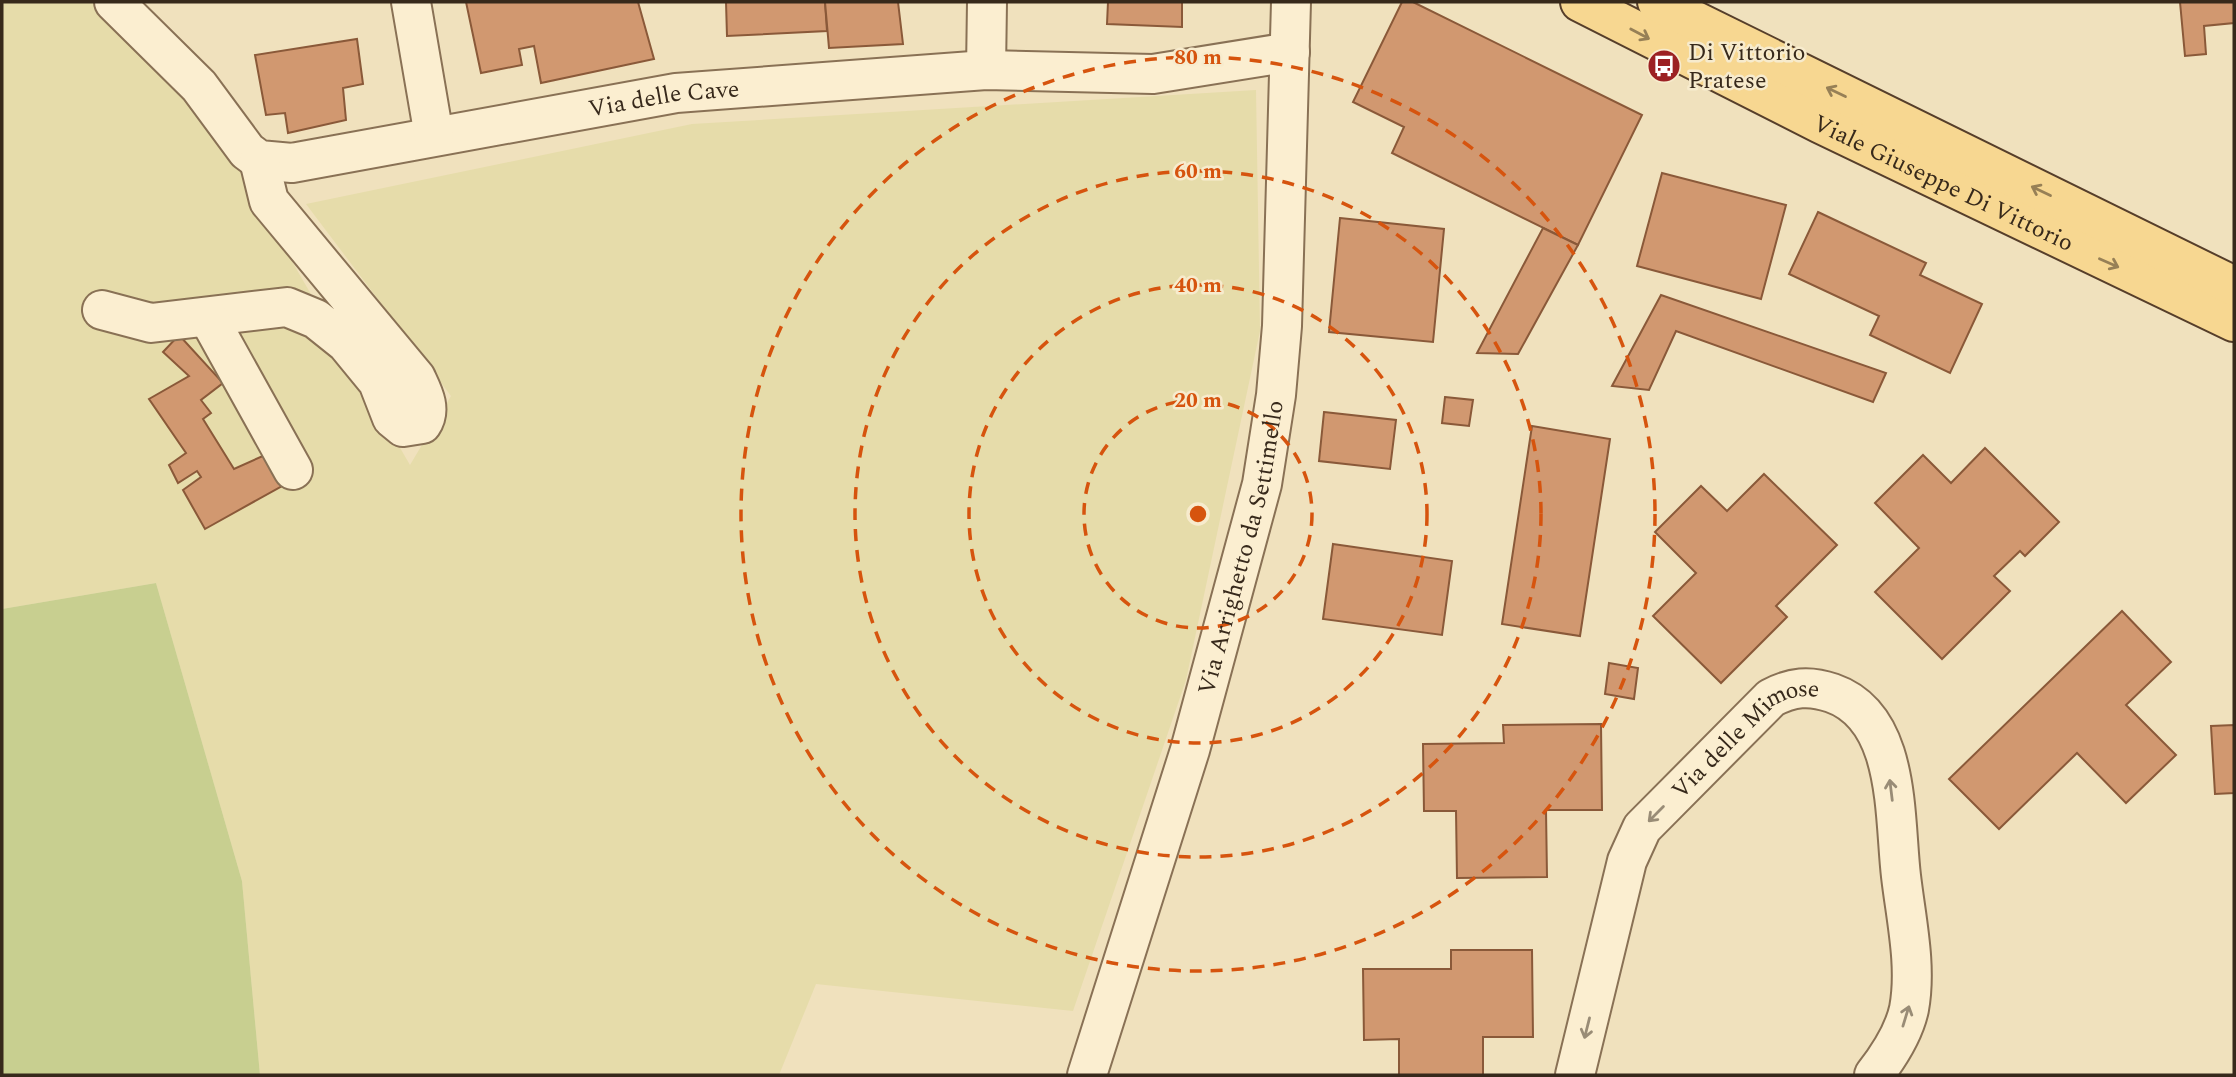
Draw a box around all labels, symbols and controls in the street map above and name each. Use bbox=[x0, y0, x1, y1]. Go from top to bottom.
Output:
one-way arrow bbox=[1629, 27, 1650, 41]
place label: Di Vittorio Pratese bbox=[1688, 35, 1805, 99]
text: 80 m bbox=[1174, 42, 1222, 74]
bus stop icon: Di Vittorio Pratese bbox=[1645, 47, 1683, 85]
street label: Via delle Cave bbox=[586, 71, 741, 128]
one-way arrow bbox=[1826, 84, 1847, 98]
street label: Viale Giuseppe Di Vittorio bbox=[1807, 106, 2080, 262]
text: 60 m bbox=[1174, 156, 1222, 188]
one-way arrow bbox=[2031, 184, 2052, 198]
one-way arrow bbox=[2098, 257, 2119, 270]
text: 40 m bbox=[1174, 270, 1222, 302]
text: 20 m bbox=[1174, 385, 1222, 417]
street label: Via Arrighetto da Settimello bbox=[1189, 398, 1294, 699]
centre of rings bbox=[1186, 502, 1210, 526]
street label: Via delle Mimose bbox=[1663, 671, 1822, 808]
one-way arrow bbox=[1884, 779, 1897, 802]
one-way arrow bbox=[1647, 805, 1664, 822]
one-way arrow bbox=[1900, 1005, 1913, 1027]
one-way arrow bbox=[1580, 1016, 1593, 1039]

